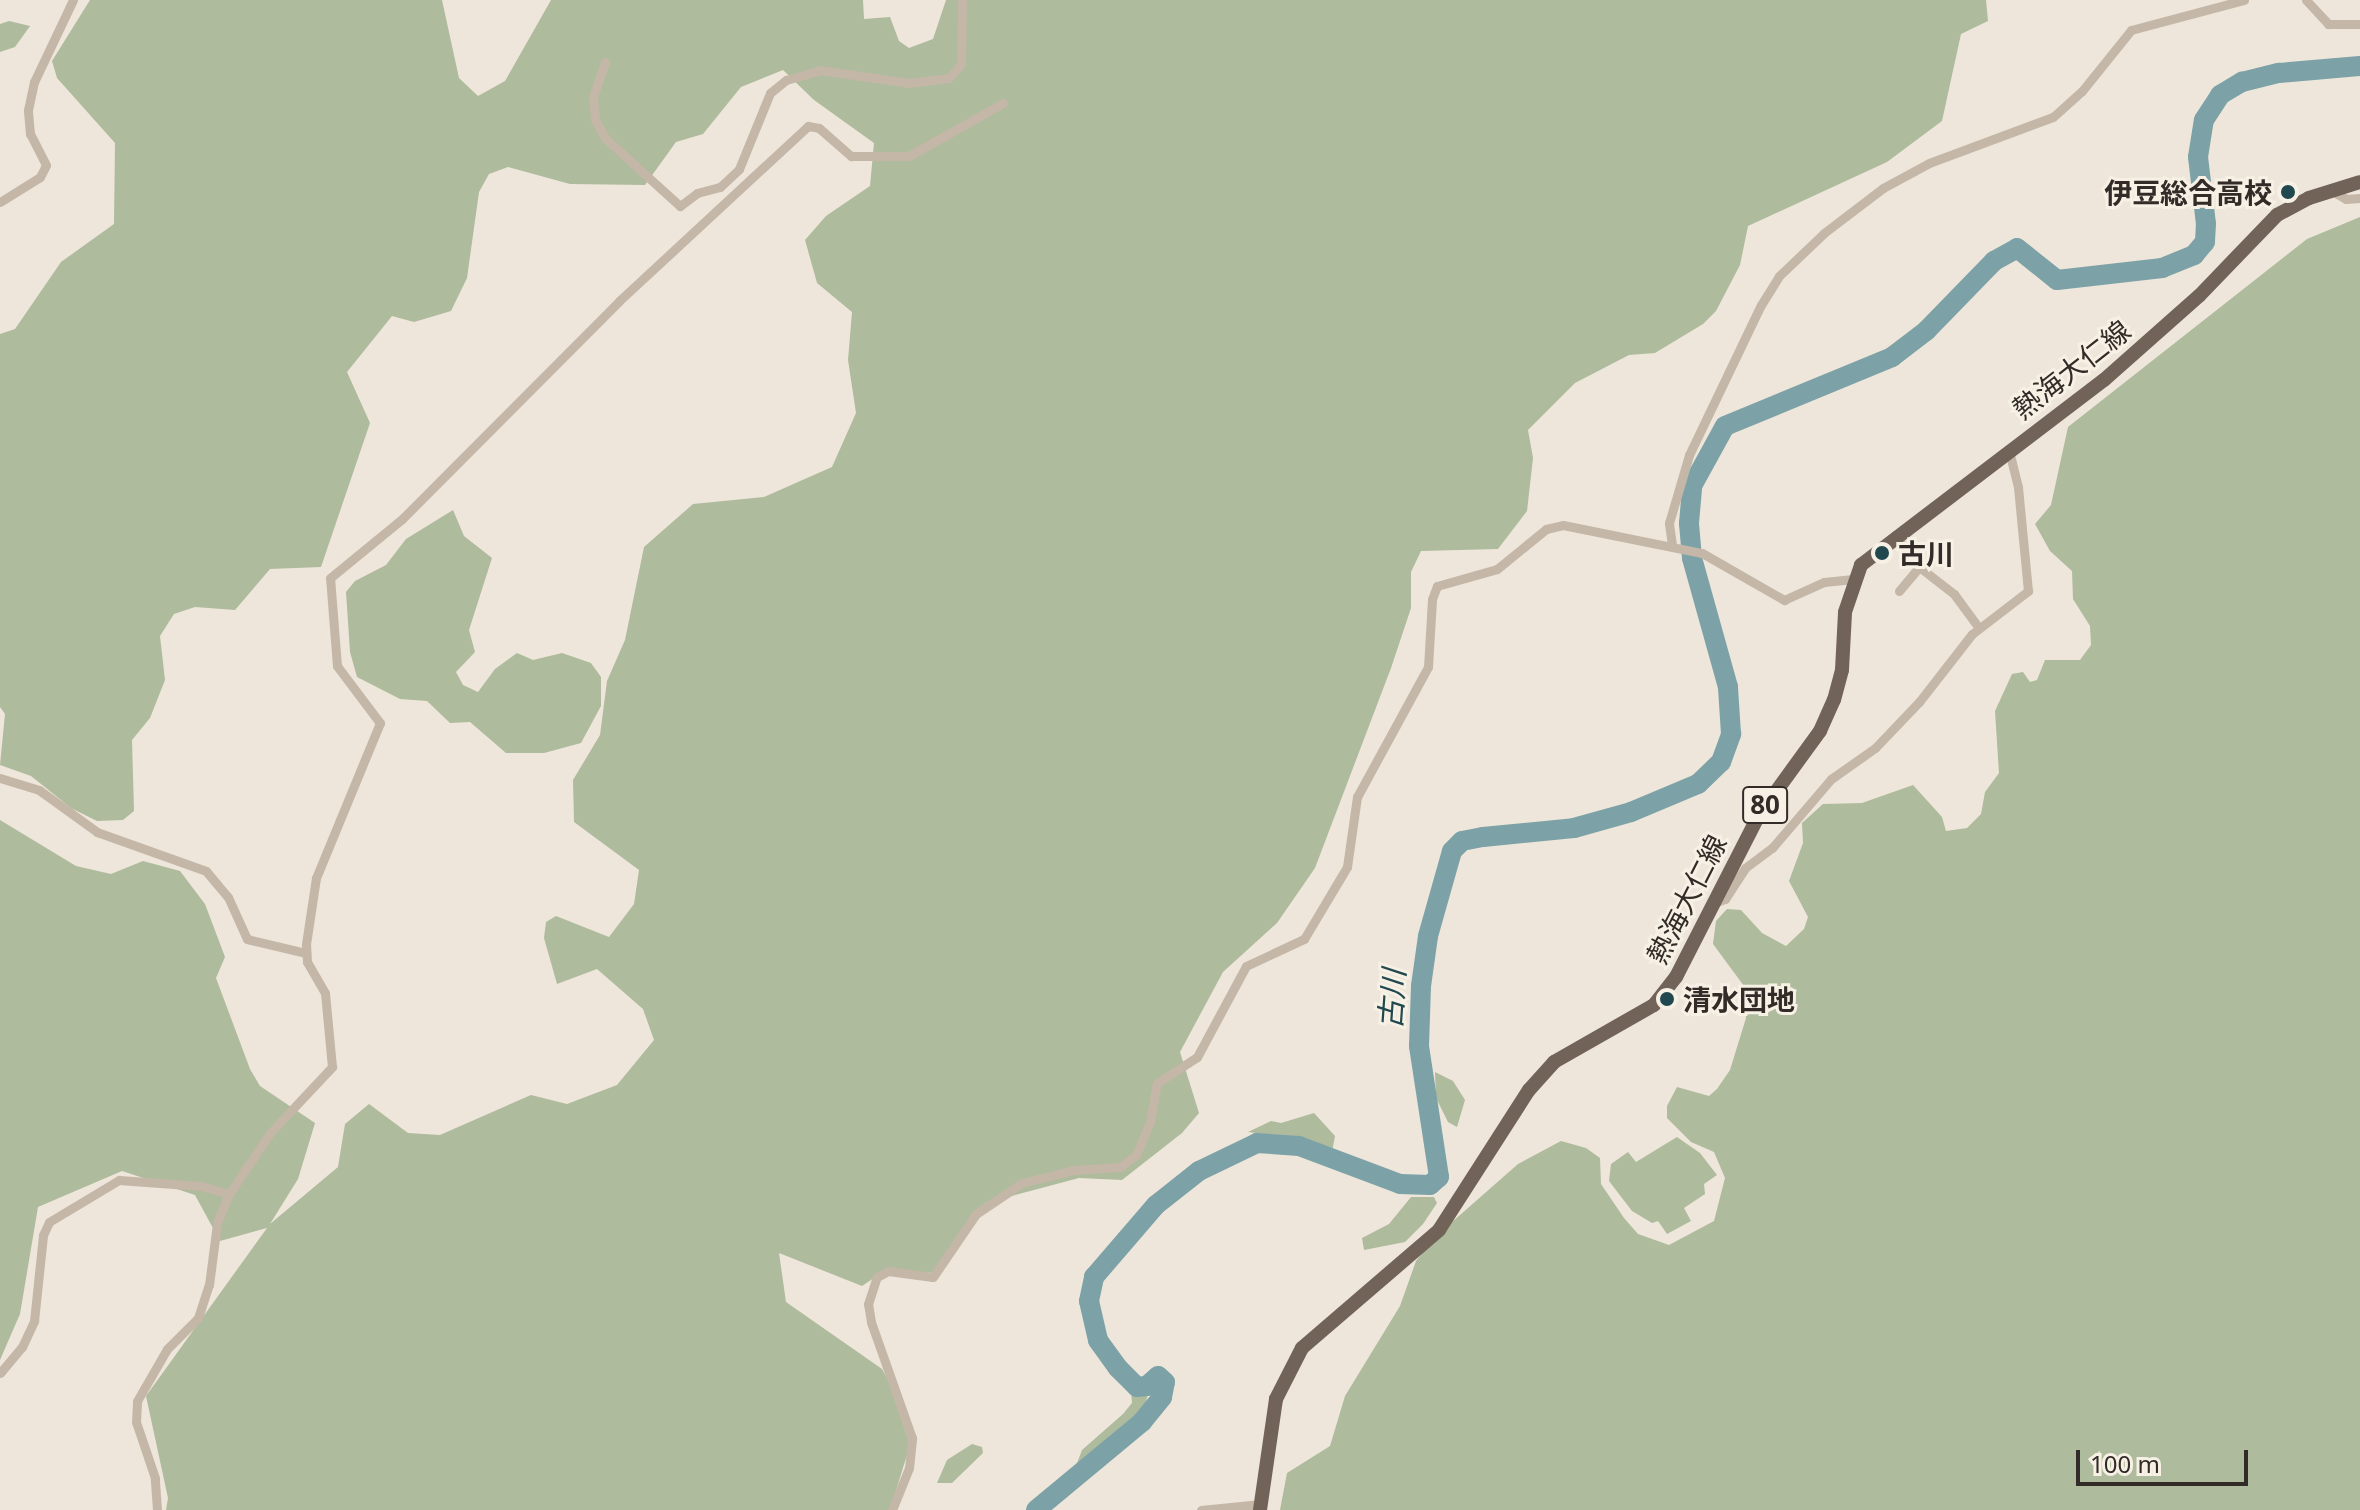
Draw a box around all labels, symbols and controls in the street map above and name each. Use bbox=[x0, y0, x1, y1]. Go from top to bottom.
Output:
place label: 伊豆総合高校 bbox=[2104, 175, 2272, 209]
marker: 伊豆総合高校 bbox=[2279, 183, 2297, 201]
street label: 熱海大仁線 bbox=[2005, 313, 2137, 425]
place label: 古川 bbox=[1898, 536, 1954, 570]
marker: 古川 bbox=[1873, 544, 1891, 562]
road number: 80 bbox=[1741, 783, 1789, 827]
street label: 熱海大仁線 bbox=[1639, 829, 1733, 969]
water label: 古川 bbox=[1372, 968, 1412, 1030]
place label: 清水団地 bbox=[1683, 982, 1795, 1016]
marker: 清水団地 bbox=[1658, 990, 1676, 1008]
scale bar bbox=[2080, 1434, 2252, 1484]
text: 100 m bbox=[2090, 1447, 2160, 1480]

